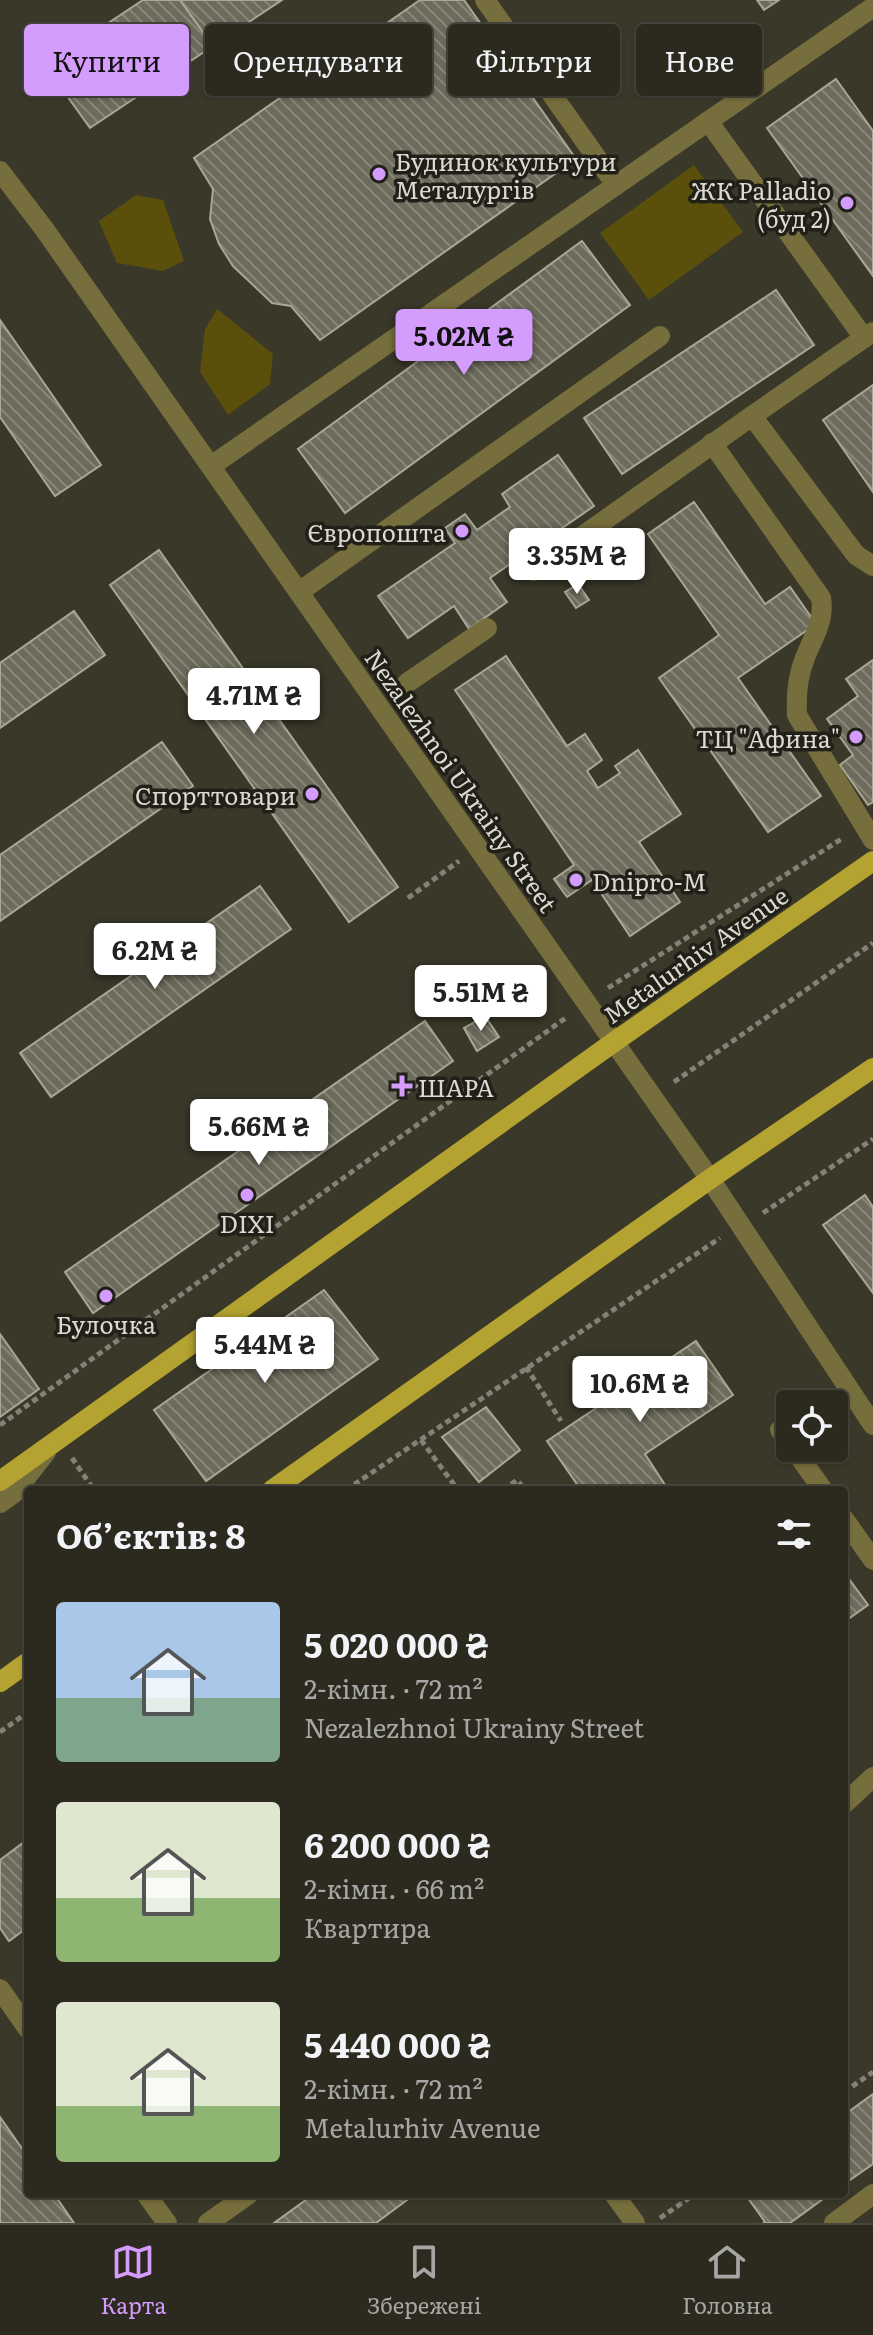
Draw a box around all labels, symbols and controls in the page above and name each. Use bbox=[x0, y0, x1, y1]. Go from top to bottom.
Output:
chip: Купити bbox=[24, 24, 189, 96]
chip: Орендувати bbox=[205, 24, 432, 96]
chip: Фільтри bbox=[448, 24, 620, 96]
chip: Нове bbox=[636, 24, 762, 96]
place label: Будинок культури Металургів bbox=[395, 143, 617, 206]
marker: Будинок культури Металургів bbox=[370, 165, 388, 183]
place label: ЖК Palladio (буд 2) bbox=[691, 172, 831, 235]
marker: ЖК Palladio (буд 2) bbox=[838, 194, 856, 212]
pin: 5.02M ₴ bbox=[390, 309, 538, 377]
text: 5.02M ₴ bbox=[413, 315, 515, 354]
place label: Європошта bbox=[307, 514, 446, 549]
marker: Європошта bbox=[453, 522, 471, 540]
pin: 3.35M ₴ bbox=[503, 528, 651, 596]
text: 3.35M ₴ bbox=[527, 534, 627, 573]
street label: Nezalezhnoi Ukrainy Street bbox=[358, 641, 567, 919]
pin: 4.71M ₴ bbox=[180, 668, 328, 736]
text: 4.71M ₴ bbox=[206, 674, 302, 713]
place label: ТЦ "Афина" bbox=[696, 720, 840, 755]
marker: ТЦ "Афина" bbox=[847, 728, 865, 746]
place label: Спорттовари bbox=[135, 777, 296, 812]
marker: Спорттовари bbox=[303, 785, 321, 803]
place label: Dnipro-M bbox=[592, 863, 707, 898]
marker: Dnipro-M bbox=[567, 871, 585, 889]
street label: Metalurhiv Avenue bbox=[596, 877, 794, 1031]
pin: 6.2M ₴ bbox=[90, 923, 220, 991]
text: 6.2M ₴ bbox=[112, 929, 198, 968]
pin: 5.51M ₴ bbox=[407, 965, 555, 1033]
text: 5.51M ₴ bbox=[433, 971, 529, 1010]
place label: ШАРА bbox=[418, 1069, 494, 1104]
marker: ШАРА bbox=[393, 1077, 411, 1095]
pin: 5.66M ₴ bbox=[185, 1099, 333, 1167]
text: 5.66M ₴ bbox=[208, 1105, 310, 1144]
marker: DIXI bbox=[238, 1186, 256, 1204]
place label: DIXI bbox=[220, 1205, 274, 1240]
marker: Булочка bbox=[97, 1287, 115, 1305]
place label: Булочка bbox=[56, 1306, 156, 1341]
pin: 5.44M ₴ bbox=[191, 1317, 339, 1385]
text: 5.44M ₴ bbox=[214, 1323, 316, 1362]
pin: 10.6M ₴ bbox=[566, 1356, 714, 1424]
text: 10.6M ₴ bbox=[590, 1362, 690, 1401]
map controls bbox=[776, 1390, 848, 1462]
button: locate bbox=[776, 1390, 848, 1462]
text: Об’єктів: 8 bbox=[56, 1509, 245, 1559]
icon: filters bbox=[772, 1512, 816, 1556]
text: 5 020 000 ₴ bbox=[304, 1618, 489, 1668]
icon: home bbox=[120, 1634, 216, 1730]
text: 2-кімн. · 72 m² bbox=[304, 1668, 483, 1707]
text: Nezalezhnoi Ukrainy Street bbox=[304, 1707, 644, 1746]
text: 6 200 000 ₴ bbox=[304, 1818, 491, 1868]
icon: home bbox=[120, 1834, 216, 1930]
text: 2-кімн. · 66 m² bbox=[304, 1868, 484, 1907]
text: Квартира bbox=[304, 1907, 430, 1946]
text: 5 440 000 ₴ bbox=[304, 2018, 491, 2068]
icon: home bbox=[120, 2034, 216, 2130]
text: 2-кімн. · 72 m² bbox=[304, 2068, 483, 2107]
text: Metalurhiv Avenue bbox=[304, 2107, 540, 2146]
tab: Карта bbox=[100, 2240, 166, 2321]
tab: Збережені bbox=[367, 2240, 481, 2321]
tab: Головна bbox=[682, 2240, 773, 2321]

